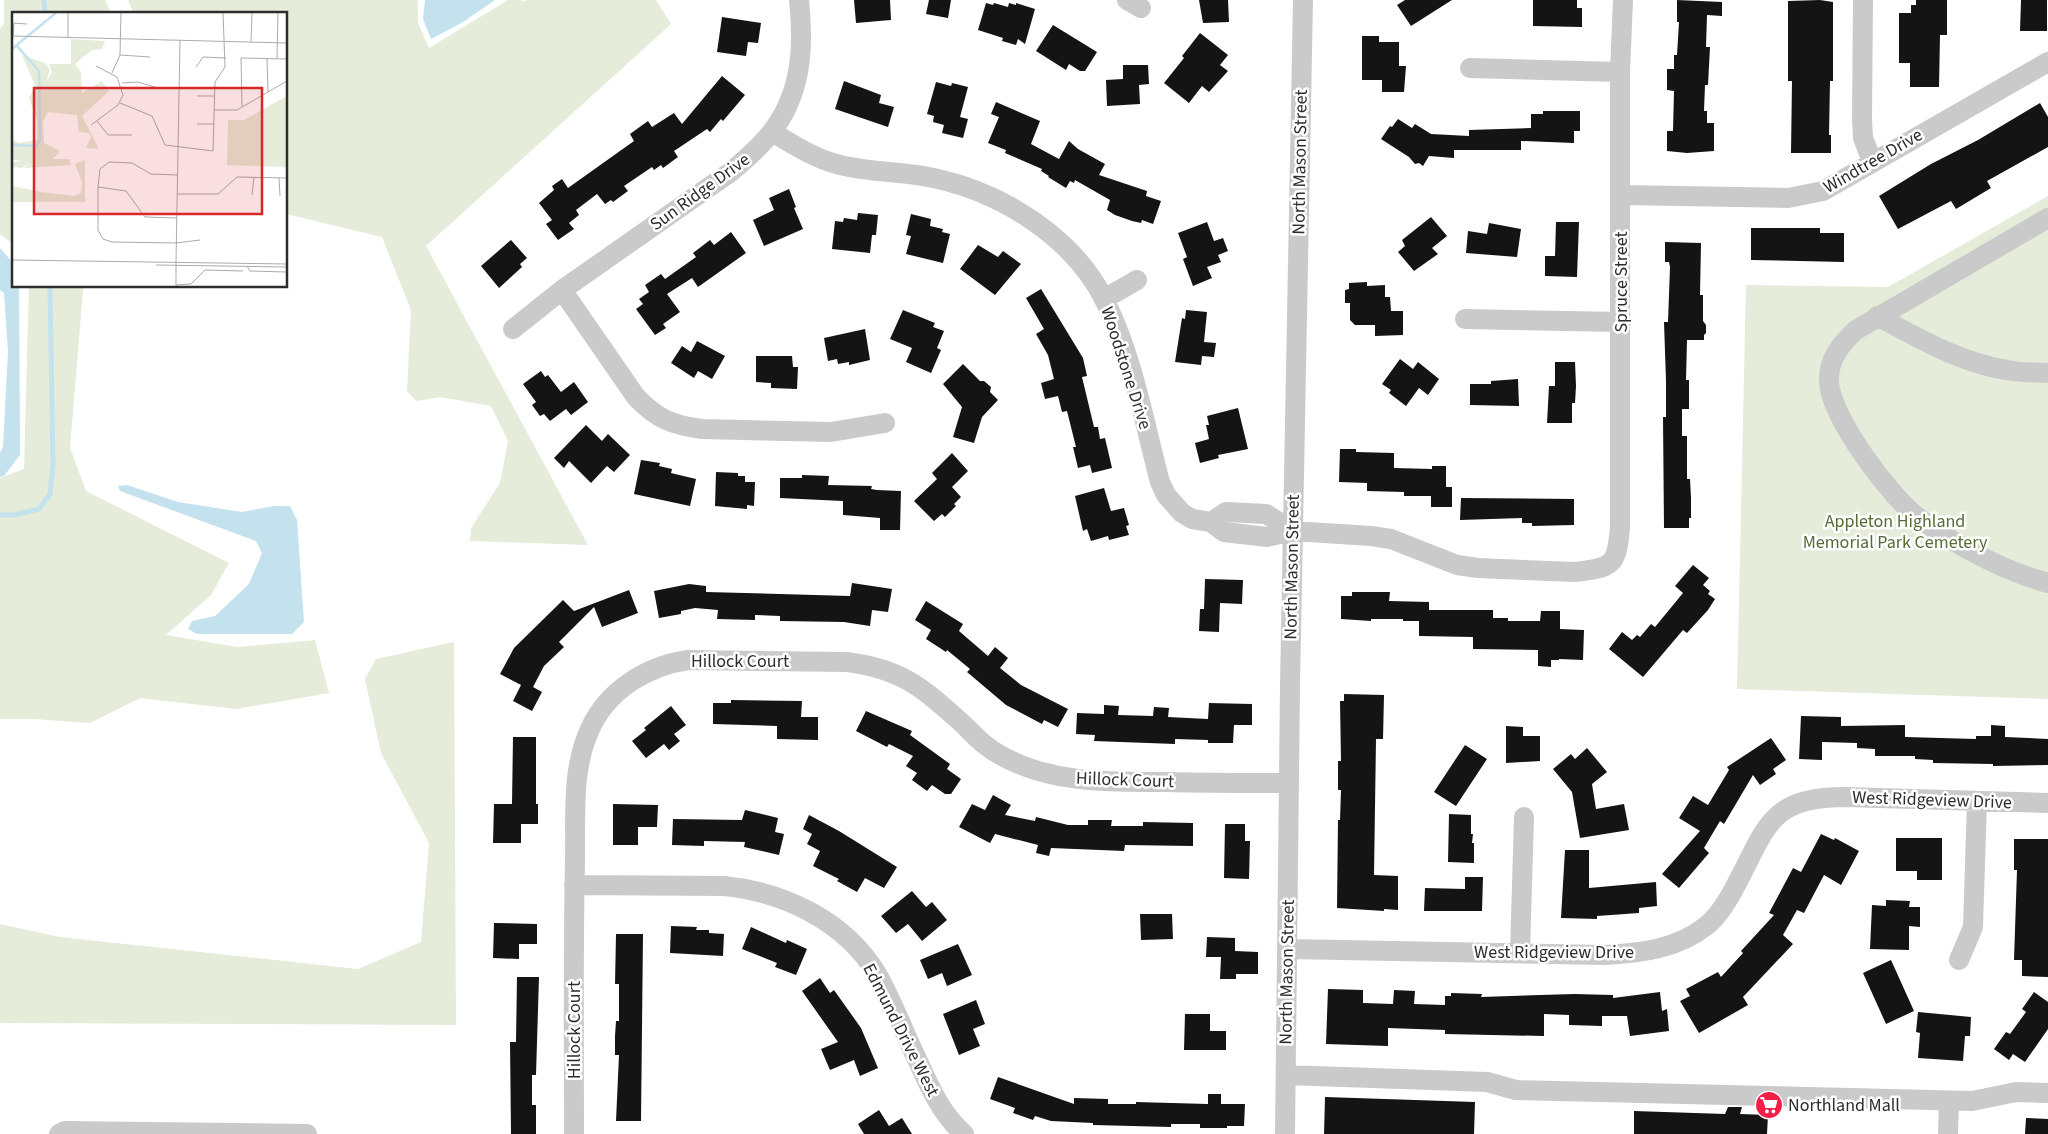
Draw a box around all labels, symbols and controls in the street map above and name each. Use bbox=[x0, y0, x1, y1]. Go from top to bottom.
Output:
inset map bbox=[12, 12, 288, 288]
street label: North Mason Street bbox=[1286, 89, 1314, 235]
street label: Windtree Drive bbox=[1819, 122, 1927, 200]
street label: Sun Ridge Drive bbox=[645, 147, 755, 237]
street label: Spruce Street bbox=[1609, 231, 1634, 333]
street label: Woodstone Drive bbox=[1094, 303, 1158, 433]
street label: North Mason Street bbox=[1278, 494, 1306, 640]
park label: Appleton Highland Memorial Park Cemetery bbox=[1803, 509, 1988, 555]
street label: Hillock Court bbox=[691, 649, 789, 674]
street label: Hillock Court bbox=[1076, 766, 1174, 794]
street label: West Ridgeview Drive bbox=[1852, 785, 2012, 815]
street label: North Mason Street bbox=[1273, 899, 1301, 1045]
street label: West Ridgeview Drive bbox=[1474, 940, 1634, 965]
street label: Edmund Drive West bbox=[857, 959, 945, 1101]
street label: Hillock Court bbox=[562, 981, 587, 1079]
supermarket icon: Northland Mall bbox=[1754, 1090, 1784, 1120]
place label: Northland Mall bbox=[1788, 1093, 1900, 1118]

